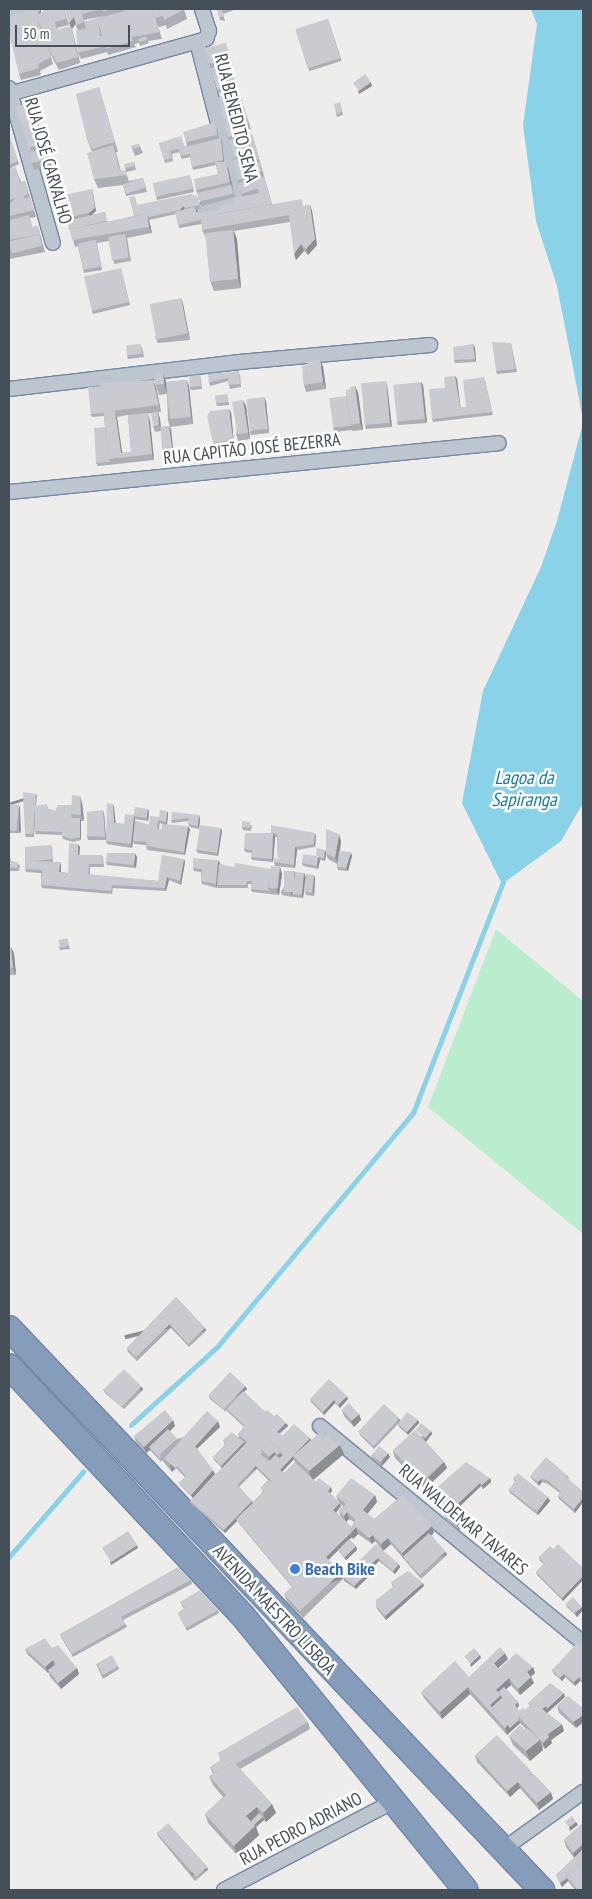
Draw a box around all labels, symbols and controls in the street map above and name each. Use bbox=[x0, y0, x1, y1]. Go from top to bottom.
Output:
scale bar bbox=[18, 15, 132, 47]
text: 50 m bbox=[23, 24, 49, 43]
street label: RUA BENEDITO SENA bbox=[210, 51, 262, 185]
street label: RUA JOSÉ CARVALHO bbox=[20, 95, 76, 227]
street label: RUA CAPITÃO JOSÉ BEZERRA bbox=[162, 429, 342, 469]
water label: Lagoa da Sapiranga bbox=[491, 767, 557, 811]
street label: RUA WALDEMAR TAVARES bbox=[394, 1459, 532, 1581]
street label: AVENIDA MAESTRO LISBOA bbox=[208, 1540, 340, 1680]
place label: Beach Bike bbox=[305, 1558, 375, 1580]
marker: Beach Bike bbox=[289, 1563, 301, 1575]
street label: RUA PEDRO ADRIANO bbox=[236, 1787, 366, 1871]

